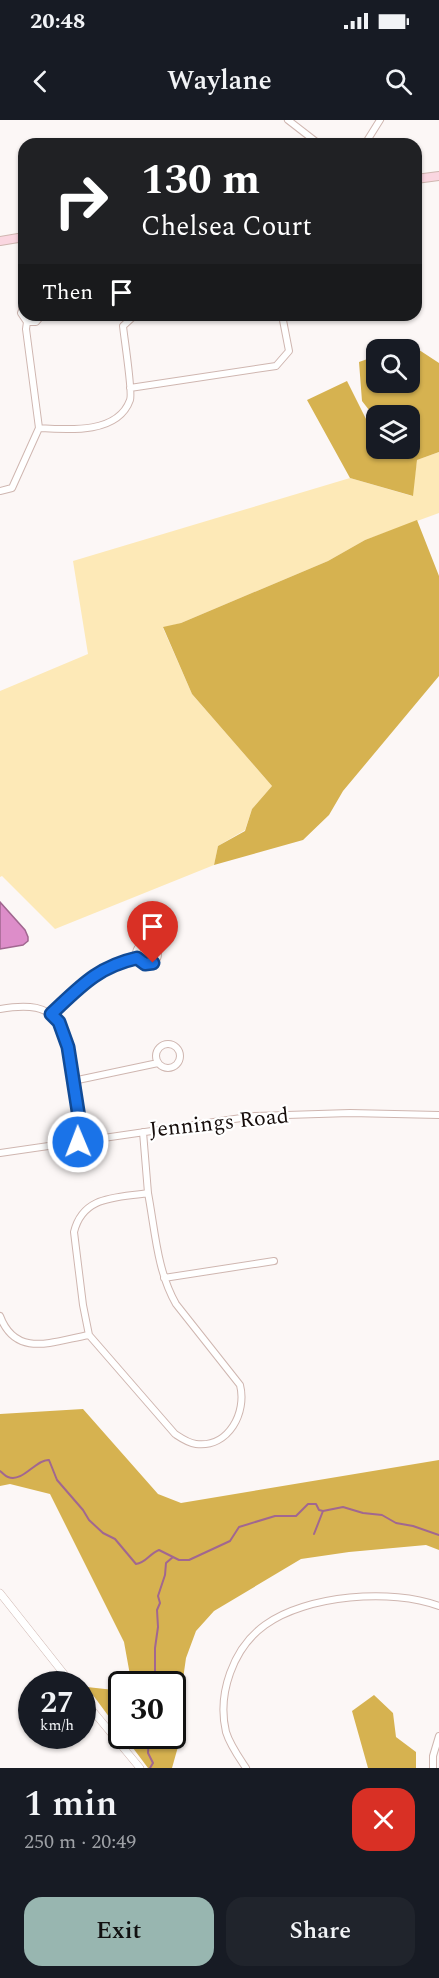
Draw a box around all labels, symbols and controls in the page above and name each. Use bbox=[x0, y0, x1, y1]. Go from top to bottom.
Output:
text: 20:48 bbox=[30, 5, 85, 38]
text: Waylane bbox=[167, 60, 272, 102]
icon: back bbox=[24, 65, 57, 98]
icon: search bbox=[382, 65, 415, 98]
text: 130 m bbox=[141, 149, 260, 212]
icon: right bbox=[42, 162, 120, 240]
text: Chelsea Court bbox=[141, 206, 312, 248]
text: Then bbox=[42, 276, 93, 309]
icon: arrive bbox=[105, 276, 138, 309]
map controls bbox=[366, 339, 420, 459]
button: search bbox=[366, 339, 420, 393]
button: layers bbox=[366, 405, 420, 459]
pin bbox=[127, 901, 178, 963]
icon: arrive bbox=[136, 910, 169, 943]
street label: Jennings Road bbox=[148, 1099, 290, 1147]
position arrow bbox=[46, 1110, 110, 1174]
speed limit sign: 30 bbox=[108, 1671, 186, 1749]
text: 27 bbox=[40, 1680, 74, 1726]
text: km/h bbox=[40, 1714, 74, 1737]
text: 1 min bbox=[24, 1777, 117, 1832]
button: close bbox=[352, 1788, 415, 1851]
text: 250 m · 20:49 bbox=[24, 1827, 136, 1857]
button: Exit bbox=[24, 1897, 214, 1966]
button: Share bbox=[226, 1897, 415, 1966]

